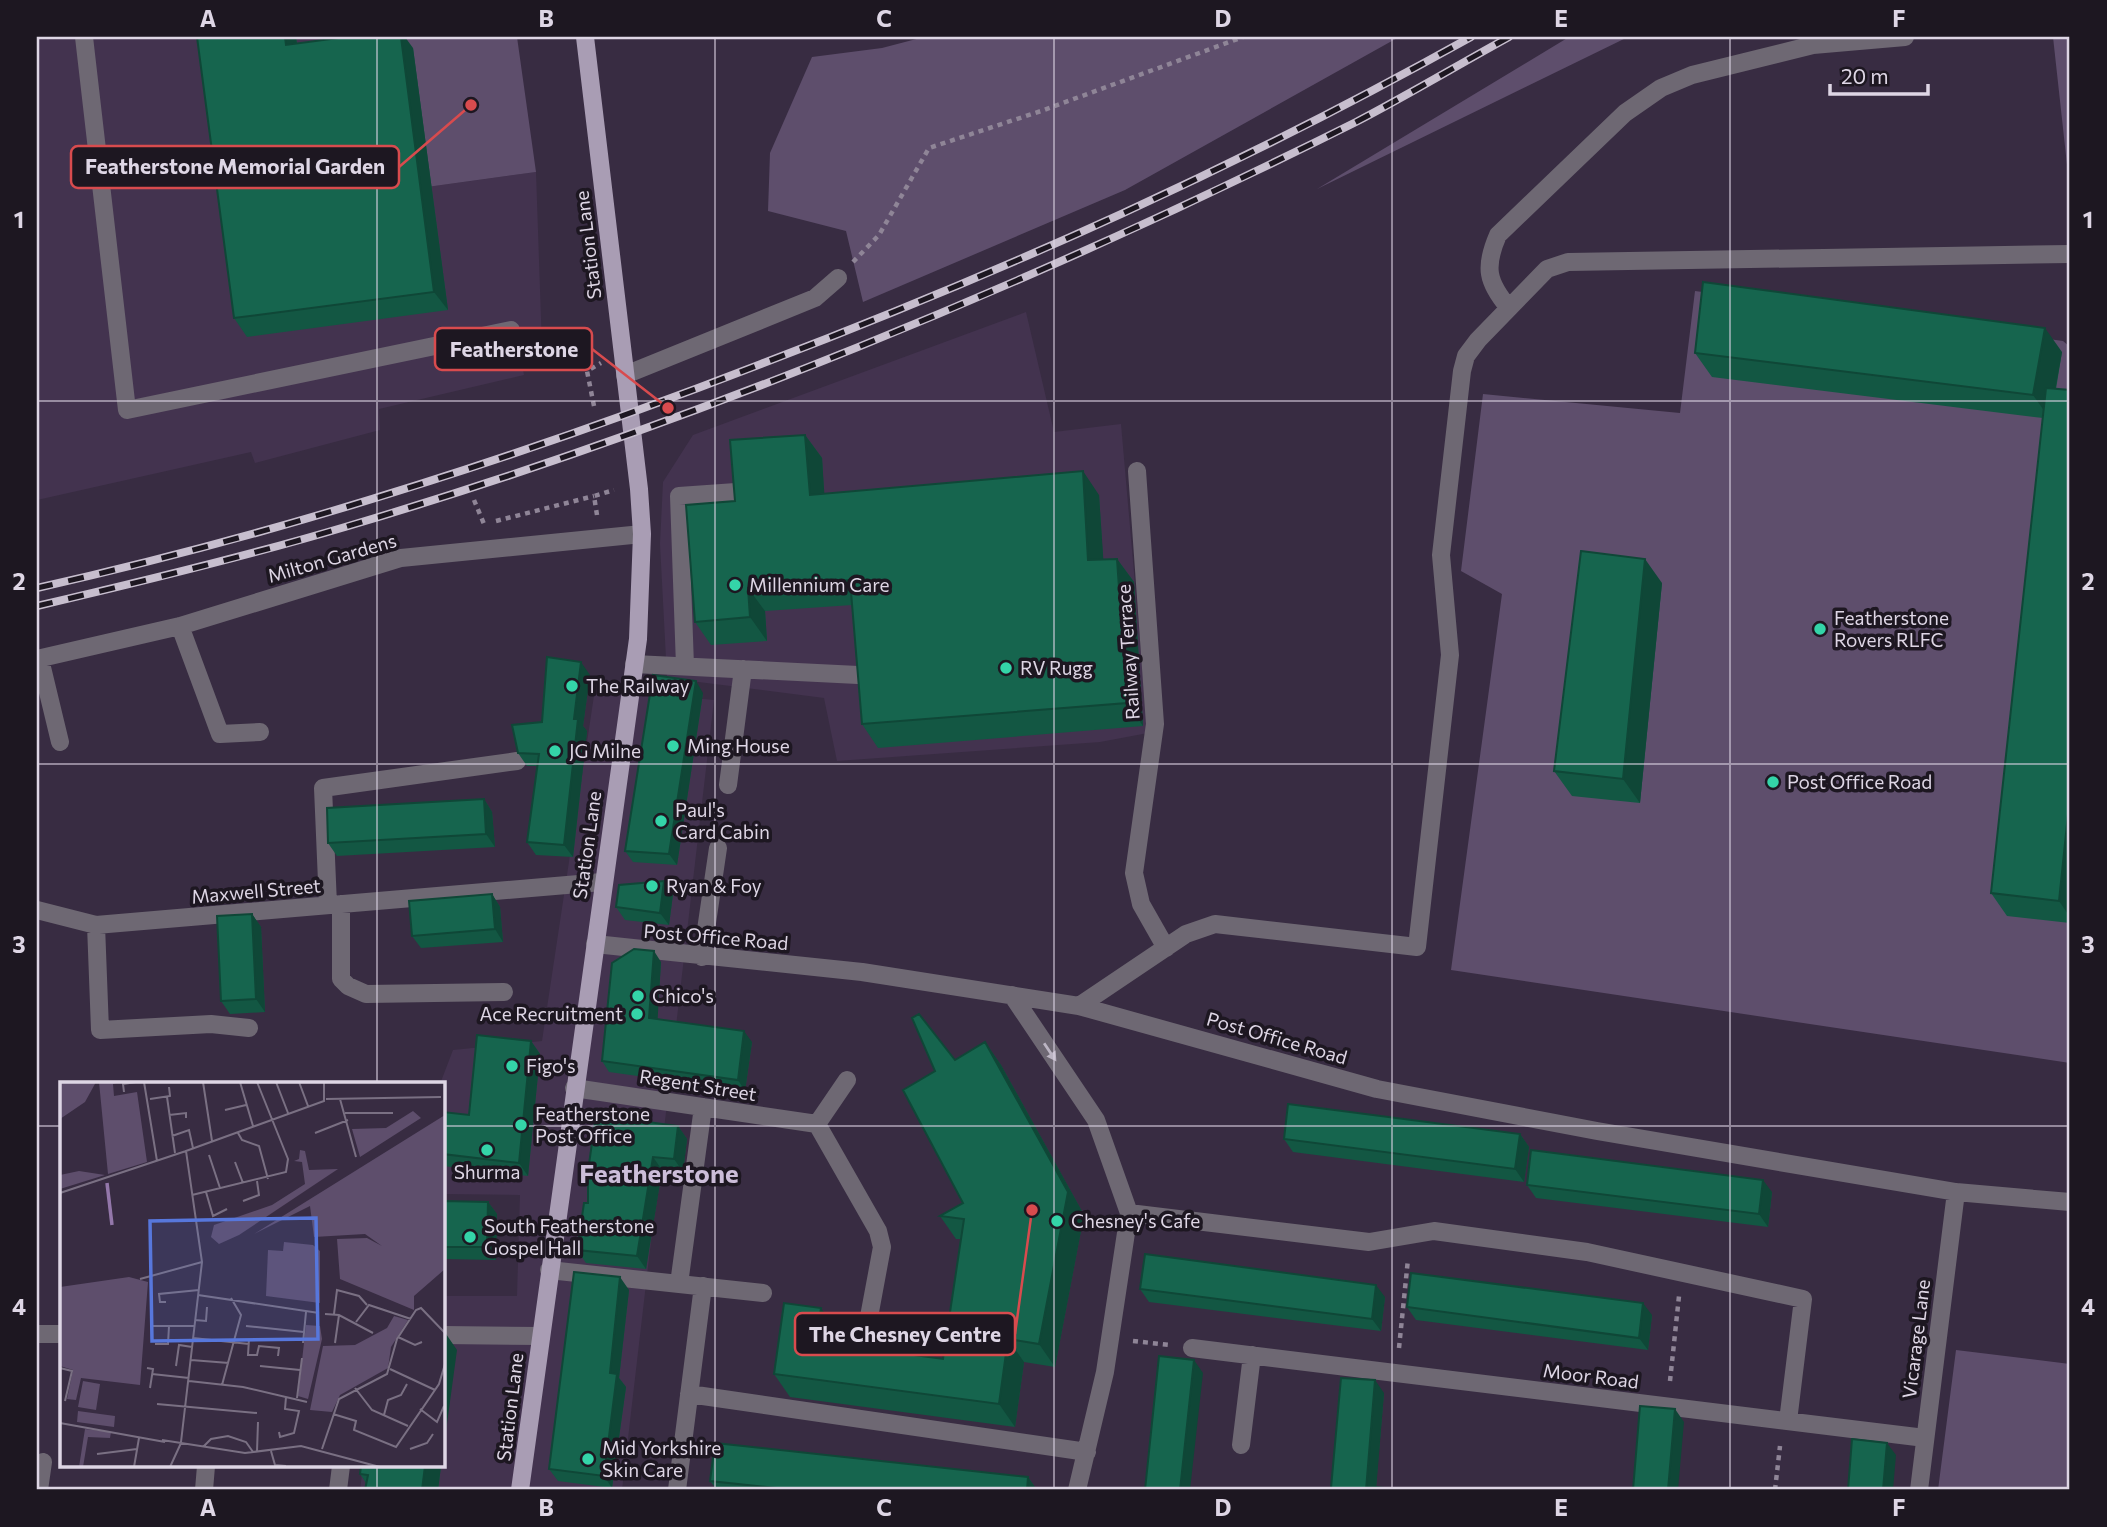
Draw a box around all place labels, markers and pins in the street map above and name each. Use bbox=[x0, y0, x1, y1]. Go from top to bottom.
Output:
callout: Featherstone Memorial Garden bbox=[71, 146, 399, 188]
callout: Featherstone bbox=[435, 328, 592, 370]
place label: Millennium Care bbox=[749, 573, 889, 596]
marker: Millennium Care bbox=[727, 577, 743, 593]
place label: Featherstone Rovers RLFC bbox=[1834, 606, 1949, 651]
marker: Featherstone Rovers RLFC bbox=[1812, 621, 1828, 637]
place label: RV Rugg bbox=[1020, 656, 1093, 679]
marker: RV Rugg bbox=[998, 660, 1014, 676]
place label: The Railway bbox=[586, 674, 690, 697]
marker: The Railway bbox=[564, 678, 580, 694]
place label: Ming House bbox=[687, 734, 790, 757]
marker: Ming House bbox=[665, 738, 681, 754]
place label: JG Milne bbox=[569, 739, 641, 762]
marker: JG Milne bbox=[547, 743, 563, 759]
place label: Post Office Road bbox=[1787, 770, 1932, 793]
marker: Post Office Road bbox=[1765, 774, 1781, 790]
place label: Paul's Card Cabin bbox=[675, 798, 770, 843]
marker: Paul's Card Cabin bbox=[653, 813, 669, 829]
place label: Ryan & Foy bbox=[666, 874, 762, 897]
marker: Ryan & Foy bbox=[644, 878, 660, 894]
place label: Chico's bbox=[652, 984, 714, 1007]
marker: Chico's bbox=[630, 988, 646, 1004]
place label: Ace Recruitment bbox=[480, 1002, 623, 1025]
marker: Ace Recruitment bbox=[629, 1006, 645, 1022]
place label: Figo's bbox=[526, 1054, 576, 1077]
marker: Figo's bbox=[504, 1058, 520, 1074]
place label: Featherstone Post Office bbox=[535, 1102, 650, 1147]
marker: Featherstone Post Office bbox=[513, 1117, 529, 1133]
marker: Shurma bbox=[479, 1142, 495, 1158]
place label: Shurma bbox=[454, 1160, 520, 1183]
place label: Chesney's Cafe bbox=[1071, 1209, 1200, 1232]
marker: Chesney's Cafe bbox=[1049, 1213, 1065, 1229]
place label: South Featherstone Gospel Hall bbox=[484, 1214, 654, 1259]
marker: South Featherstone Gospel Hall bbox=[462, 1229, 478, 1245]
callout: The Chesney Centre bbox=[795, 1313, 1015, 1355]
place label: Mid Yorkshire Skin Care bbox=[602, 1436, 721, 1481]
marker: Mid Yorkshire Skin Care bbox=[580, 1451, 596, 1467]

